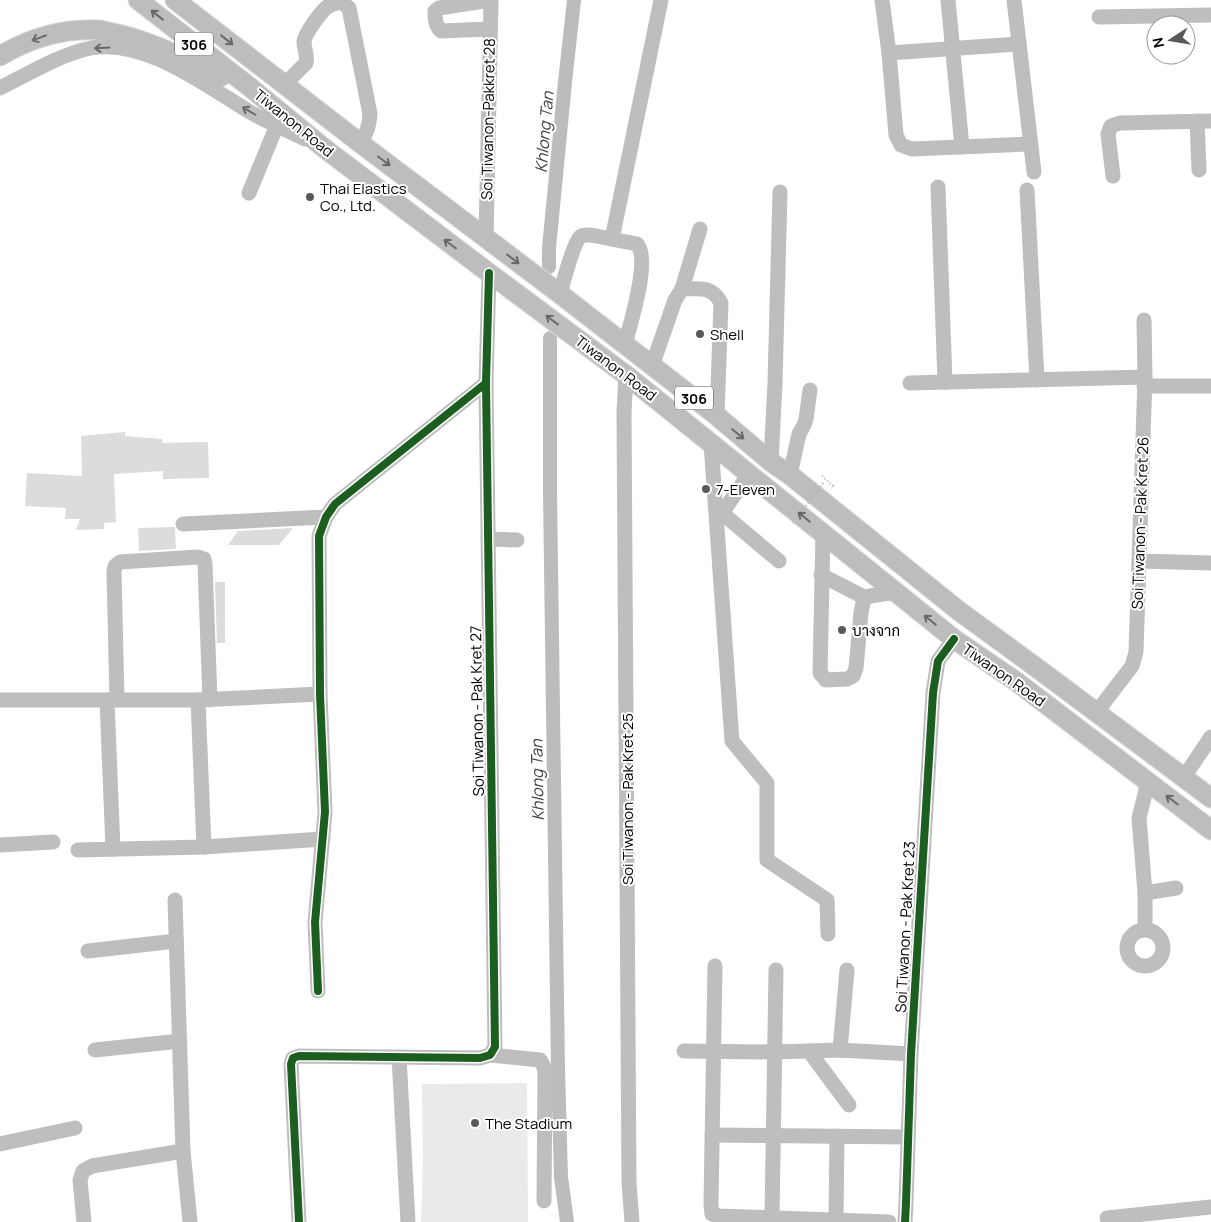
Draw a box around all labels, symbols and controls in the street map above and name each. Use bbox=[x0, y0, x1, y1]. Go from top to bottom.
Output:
one-way arrow bbox=[151, 10, 164, 21]
north arrow bbox=[1146, 15, 1196, 65]
road number: 306 bbox=[175, 33, 213, 56]
one-way arrow bbox=[32, 34, 48, 43]
one-way arrow bbox=[220, 35, 233, 46]
text: N bbox=[1147, 36, 1168, 50]
street label: Soi Tiwanon-Pakkret 28 bbox=[476, 38, 500, 200]
one-way arrow bbox=[95, 43, 111, 52]
street label: Tiwanon Road bbox=[250, 84, 338, 162]
water label: Khlong Tan bbox=[530, 90, 559, 173]
one-way arrow bbox=[243, 105, 257, 115]
one-way arrow bbox=[377, 156, 391, 166]
place label: Thai Elastics Co., Ltd. bbox=[320, 178, 407, 216]
marker: Thai Elastics Co., Ltd. bbox=[304, 191, 316, 203]
one-way arrow bbox=[443, 239, 457, 249]
one-way arrow bbox=[506, 254, 520, 264]
one-way arrow bbox=[545, 315, 559, 325]
place label: Shell bbox=[710, 324, 744, 345]
marker: Shell bbox=[694, 328, 706, 340]
street label: Tiwanon Road bbox=[571, 330, 661, 406]
road number: 306 bbox=[675, 386, 713, 409]
one-way arrow bbox=[732, 428, 745, 440]
street label: Soi Tiwanon - Pak Kret 26 bbox=[1126, 436, 1154, 610]
place label: 7-Eleven bbox=[716, 479, 775, 500]
marker: 7-Eleven bbox=[700, 483, 712, 495]
one-way arrow bbox=[797, 512, 810, 523]
one-way arrow bbox=[924, 614, 937, 625]
place label: บางจาก bbox=[852, 620, 900, 641]
marker: บางจาก bbox=[836, 624, 848, 636]
street label: Soi Tiwanon - Pak Kret 27 bbox=[465, 625, 489, 797]
street label: Tiwanon Road bbox=[958, 639, 1050, 711]
street label: Soi Tiwanon - Pak Kret 25 bbox=[617, 713, 638, 885]
water label: Khlong Tan bbox=[525, 739, 549, 821]
one-way arrow bbox=[1166, 795, 1179, 806]
street label: Soi Tiwanon - Pak Kret 23 bbox=[890, 841, 920, 1013]
place label: The Stadium bbox=[485, 1113, 572, 1134]
marker: The Stadium bbox=[469, 1117, 481, 1129]

